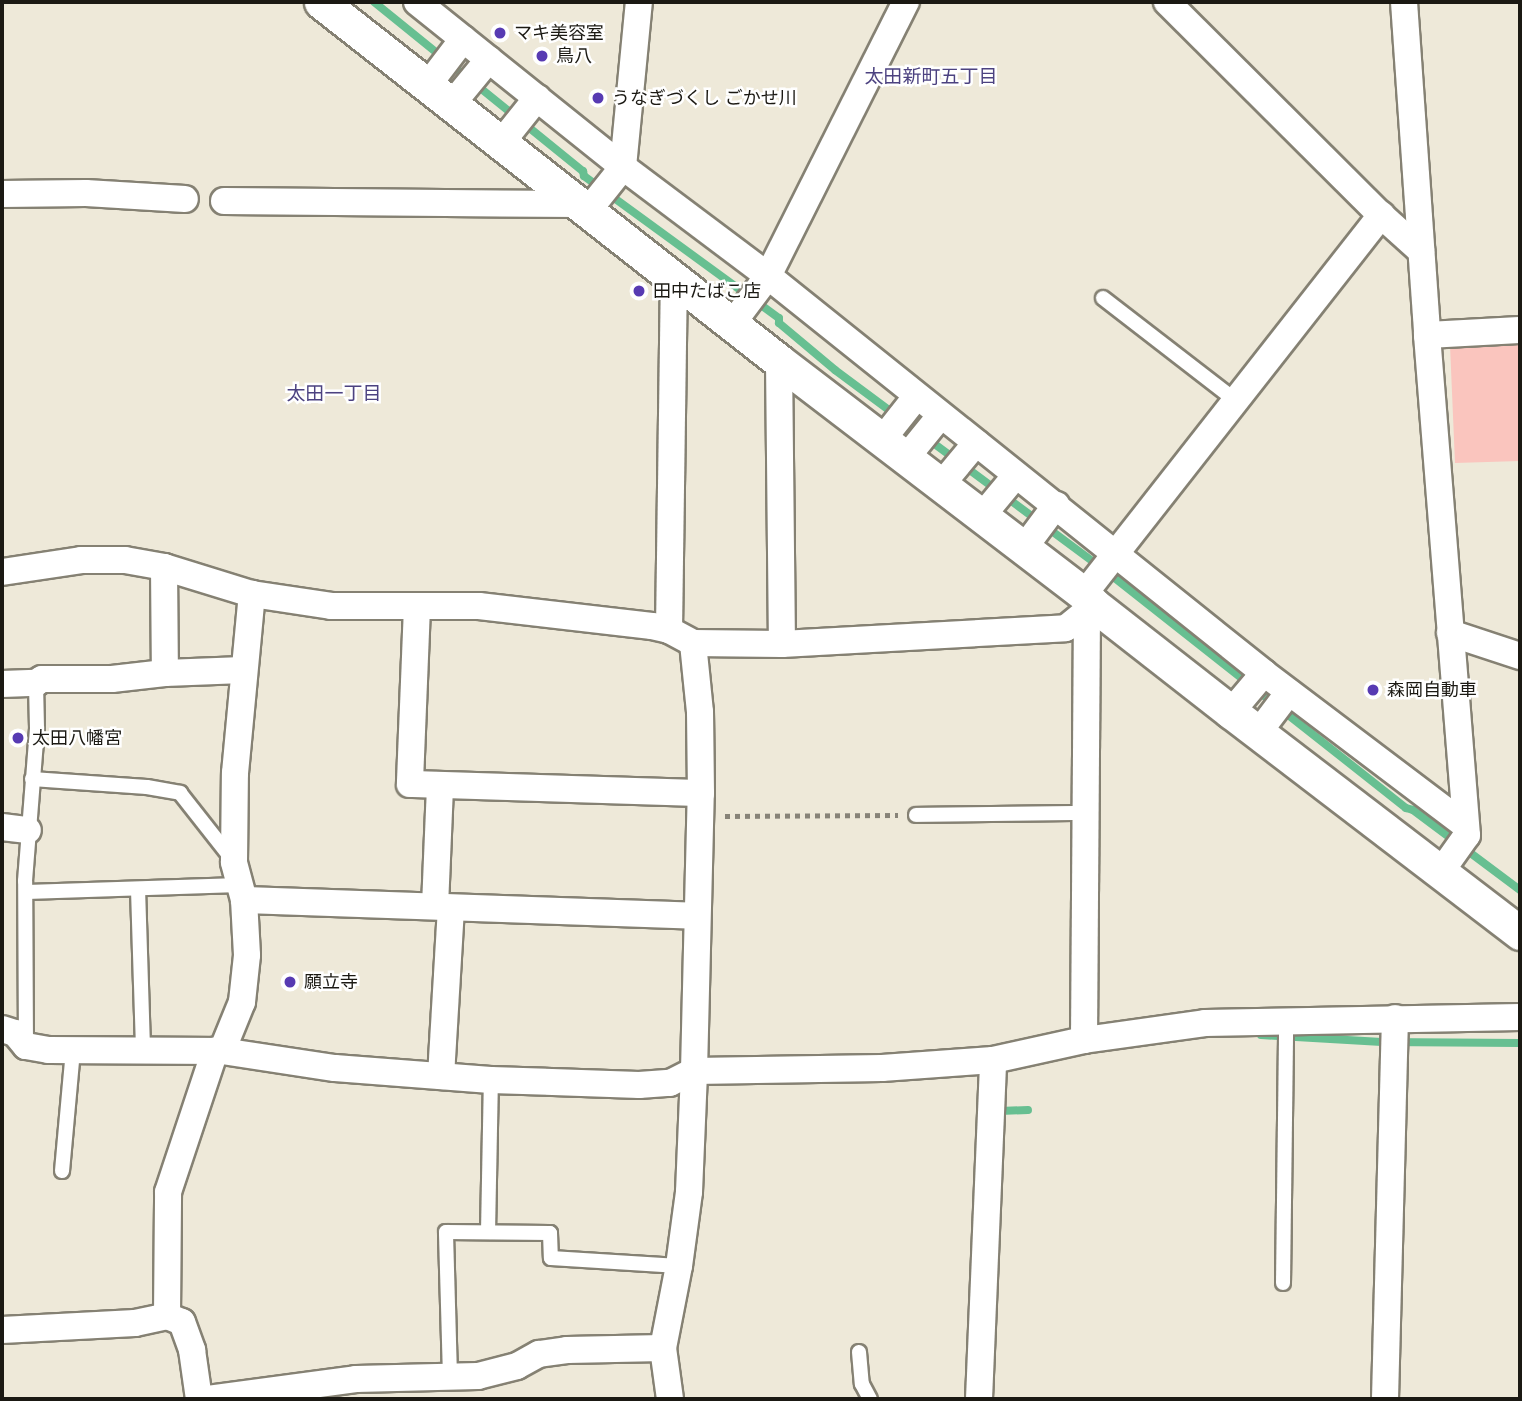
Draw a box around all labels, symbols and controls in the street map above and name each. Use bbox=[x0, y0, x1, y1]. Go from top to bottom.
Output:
place label: マキ美容室 bbox=[514, 22, 604, 44]
marker: マキ美容室 bbox=[492, 25, 508, 41]
place label: 鳥八 bbox=[556, 45, 592, 67]
marker: 鳥八 bbox=[534, 48, 550, 64]
district label: 太田新町五丁目 bbox=[865, 66, 997, 88]
place label: うなぎづくし ごかせ川 bbox=[612, 87, 797, 109]
marker: うなぎづくし ごかせ川 bbox=[590, 90, 606, 106]
place label: 田中たばこ店 bbox=[653, 280, 761, 302]
marker: 田中たばこ店 bbox=[631, 283, 647, 299]
district label: 太田一丁目 bbox=[287, 383, 381, 405]
place label: 森岡自動車 bbox=[1387, 679, 1477, 701]
marker: 森岡自動車 bbox=[1365, 682, 1381, 698]
place label: 太田八幡宮 bbox=[32, 727, 122, 749]
marker: 太田八幡宮 bbox=[10, 730, 26, 746]
place label: 願立寺 bbox=[304, 971, 358, 993]
marker: 願立寺 bbox=[282, 974, 298, 990]

